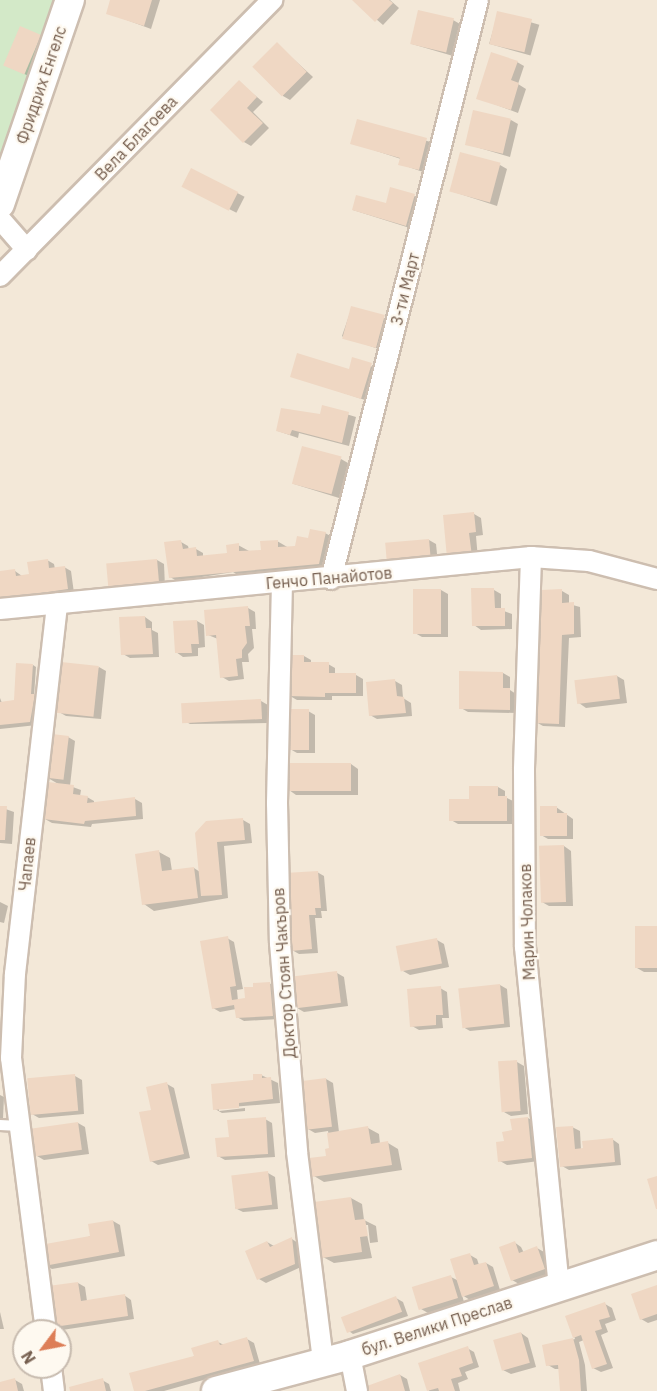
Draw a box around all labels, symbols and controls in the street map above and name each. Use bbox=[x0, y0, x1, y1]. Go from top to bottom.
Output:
street label: Фридрих Енгелс bbox=[12, 23, 70, 147]
street label: Вела Благоева bbox=[91, 92, 181, 184]
street label: 3-ти Март bbox=[387, 251, 423, 327]
street label: Генчо Панайотов bbox=[265, 563, 393, 593]
street label: Чапаев bbox=[15, 836, 39, 892]
street label: Марин Чолаков bbox=[515, 863, 539, 981]
street label: Доктор Стоян Чакъров bbox=[268, 887, 300, 1059]
street label: бул. Велики Преслав bbox=[359, 1293, 515, 1359]
north arrow bbox=[12, 1319, 72, 1379]
text: N bbox=[17, 1347, 40, 1368]

